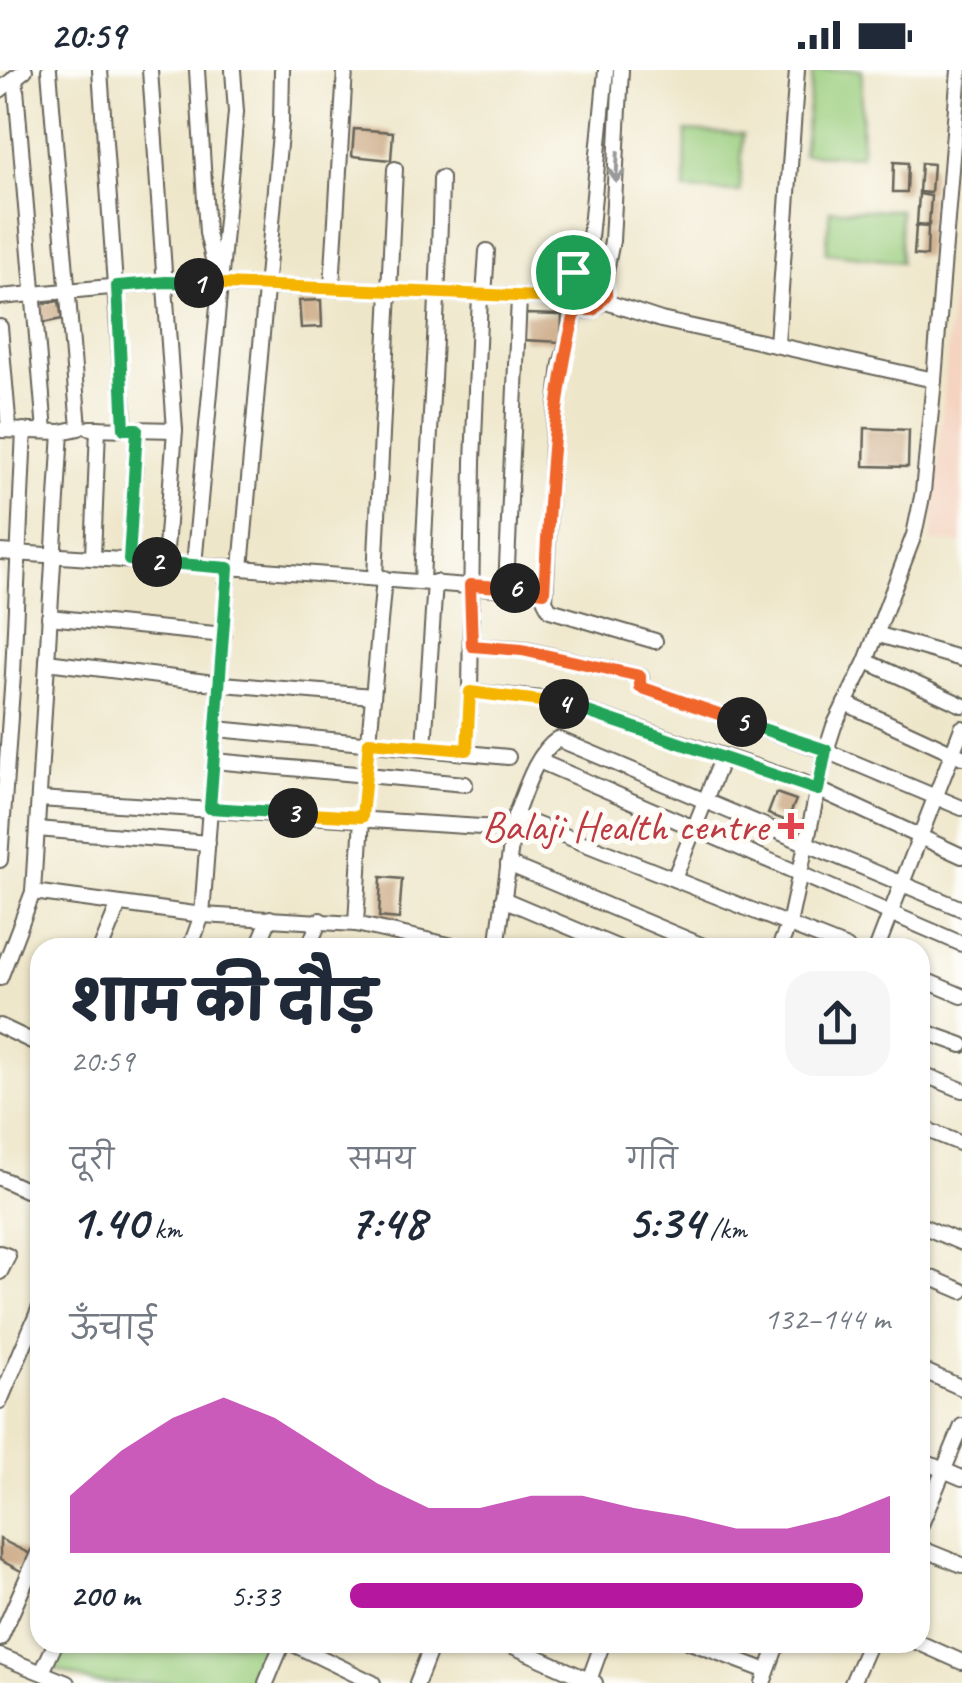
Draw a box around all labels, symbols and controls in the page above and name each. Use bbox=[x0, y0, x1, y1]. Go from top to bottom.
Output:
text: 20:59 bbox=[50, 12, 125, 59]
one-way arrow bbox=[607, 151, 626, 183]
pin bbox=[531, 230, 616, 315]
icon: arrive bbox=[546, 245, 601, 300]
pin: 1 bbox=[174, 258, 224, 308]
text: 1 bbox=[193, 265, 205, 300]
pin: 2 bbox=[132, 537, 182, 587]
text: 2 bbox=[151, 544, 163, 579]
pin: 6 bbox=[490, 563, 540, 613]
text: 6 bbox=[508, 570, 522, 605]
pin: 4 bbox=[539, 679, 589, 729]
text: 4 bbox=[558, 686, 570, 721]
pin: 5 bbox=[717, 697, 767, 747]
text: 5 bbox=[736, 704, 748, 739]
pin: 3 bbox=[268, 788, 318, 838]
text: 3 bbox=[287, 795, 299, 830]
place label: Balaji Health centre bbox=[482, 800, 771, 853]
marker: Balaji Health centre bbox=[778, 813, 804, 839]
text: शाम की दौड़ bbox=[70, 967, 376, 1037]
button: share bbox=[785, 971, 890, 1076]
text: 20:59 bbox=[70, 1040, 134, 1081]
text: दूरी bbox=[70, 1142, 114, 1177]
text: समय bbox=[348, 1142, 415, 1177]
text: गति bbox=[627, 1142, 678, 1177]
text: 1.40 bbox=[70, 1190, 147, 1253]
text: 7:48 bbox=[348, 1190, 426, 1253]
text: 5:34 bbox=[627, 1190, 703, 1253]
text: km bbox=[147, 1211, 182, 1246]
text: /km bbox=[703, 1211, 747, 1246]
text: 132–144 m bbox=[764, 1298, 890, 1339]
text: ऊँचाई bbox=[70, 1308, 156, 1349]
text: 200 m bbox=[70, 1575, 139, 1616]
text: 5:33 bbox=[230, 1575, 280, 1616]

